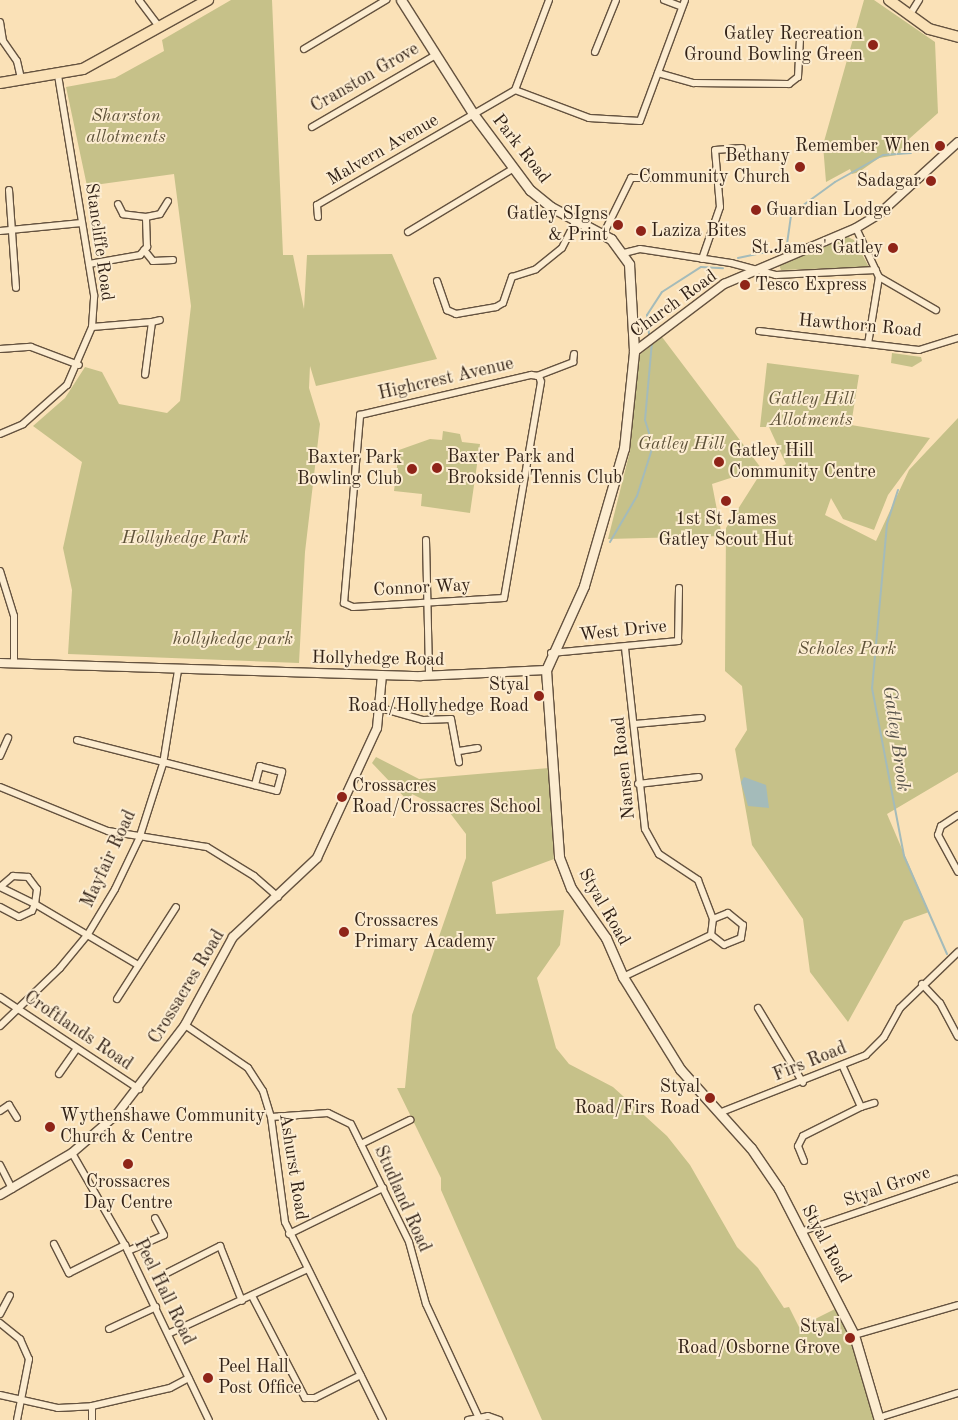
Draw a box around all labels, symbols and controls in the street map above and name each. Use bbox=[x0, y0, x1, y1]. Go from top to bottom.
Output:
place label: Gatley Recreation Ground Bowling Green bbox=[684, 24, 863, 66]
street label: Cranston Grove bbox=[307, 38, 423, 118]
marker: Gatley Recreation Ground Bowling Green bbox=[867, 39, 879, 51]
park label: Sharston allotments bbox=[86, 106, 166, 148]
street label: Malvern Avenue bbox=[323, 109, 443, 191]
street label: Park Road bbox=[487, 110, 555, 188]
place label: Remember When bbox=[795, 135, 930, 157]
marker: Remember When bbox=[934, 140, 946, 152]
place label: Bethany Community Church bbox=[639, 146, 790, 188]
marker: Bethany Community Church bbox=[794, 161, 806, 173]
place label: Sadagar bbox=[857, 170, 921, 192]
marker: Sadagar bbox=[925, 175, 937, 187]
street label: Stancliffe Road bbox=[80, 182, 118, 302]
place label: Guardian Lodge bbox=[766, 199, 891, 221]
place label: Gatley SIgns & Print bbox=[507, 204, 608, 246]
marker: Guardian Lodge bbox=[750, 204, 762, 216]
marker: Gatley SIgns & Print bbox=[612, 219, 624, 231]
place label: Laziza Bites bbox=[651, 220, 746, 242]
marker: Laziza Bites bbox=[635, 225, 647, 237]
place label: St.James' Gatley bbox=[751, 237, 883, 259]
marker: St.James' Gatley bbox=[887, 242, 899, 254]
street label: Church Road bbox=[627, 265, 721, 343]
place label: Tesco Express bbox=[755, 274, 867, 296]
marker: Tesco Express bbox=[739, 279, 751, 291]
street label: Hawthorn Road bbox=[797, 310, 923, 342]
street label: Highcrest Avenue bbox=[376, 353, 516, 405]
park label: Gatley Hill Allotments bbox=[768, 389, 854, 432]
park label: Gatley Hill bbox=[638, 433, 724, 455]
place label: Gatley Hill Community Centre bbox=[729, 441, 876, 484]
place label: Baxter Park and Brookside Tennis Club bbox=[447, 447, 622, 489]
place label: Baxter Park Bowling Club bbox=[297, 448, 402, 490]
marker: Gatley Hill Community Centre bbox=[713, 456, 725, 468]
marker: Baxter Park and Brookside Tennis Club bbox=[431, 462, 443, 474]
marker: Baxter Park Bowling Club bbox=[406, 463, 418, 475]
marker: 1st St James Gatley Scout Hut bbox=[720, 495, 732, 507]
place label: 1st St James Gatley Scout Hut bbox=[659, 509, 793, 552]
park label: Hollyhedge Park bbox=[122, 527, 248, 549]
street label: Connor Way bbox=[373, 575, 471, 601]
street label: West Drive bbox=[578, 616, 668, 646]
park label: hollyhedge park bbox=[173, 628, 293, 650]
park label: Scholes Park bbox=[798, 638, 896, 660]
street label: Hollyhedge Road bbox=[311, 647, 445, 671]
place label: Styal Road/Hollyhedge Road bbox=[348, 675, 529, 718]
water label: Gatley Brook bbox=[876, 685, 914, 793]
marker: Styal Road/Hollyhedge Road bbox=[533, 690, 545, 702]
street label: Nansen Road bbox=[608, 715, 640, 821]
place label: Crossacres Road/Crossacres School bbox=[352, 776, 541, 819]
marker: Crossacres Road/Crossacres School bbox=[336, 791, 348, 803]
street label: Mayfair Road bbox=[77, 807, 141, 911]
street label: Styal Road bbox=[573, 865, 635, 949]
place label: Crossacres Primary Academy bbox=[354, 911, 496, 954]
street label: Crossacres Road bbox=[144, 926, 230, 1048]
marker: Crossacres Primary Academy bbox=[338, 926, 350, 938]
street label: Croftlands Road bbox=[20, 987, 136, 1075]
street label: Firs Road bbox=[770, 1037, 850, 1087]
place label: Styal Road/Firs Road bbox=[574, 1077, 700, 1120]
marker: Styal Road/Firs Road bbox=[704, 1092, 716, 1104]
place label: Wythenshawe Community Church & Centre bbox=[60, 1106, 265, 1148]
street label: Ashurst Road bbox=[274, 1112, 312, 1222]
marker: Wythenshawe Community Church & Centre bbox=[44, 1121, 56, 1133]
street label: Studland Road bbox=[369, 1142, 435, 1256]
marker: Crossacres Day Centre bbox=[122, 1158, 134, 1170]
street label: Styal Grove bbox=[841, 1162, 933, 1212]
place label: Crossacres Day Centre bbox=[83, 1172, 173, 1214]
street label: Styal Road bbox=[796, 1201, 856, 1287]
street label: Peel Hall Road bbox=[129, 1235, 199, 1349]
place label: Styal Road/Osborne Grove bbox=[677, 1317, 840, 1360]
marker: Styal Road/Osborne Grove bbox=[844, 1332, 856, 1344]
place label: Peel Hall Post Office bbox=[218, 1357, 302, 1400]
marker: Peel Hall Post Office bbox=[202, 1372, 214, 1384]

